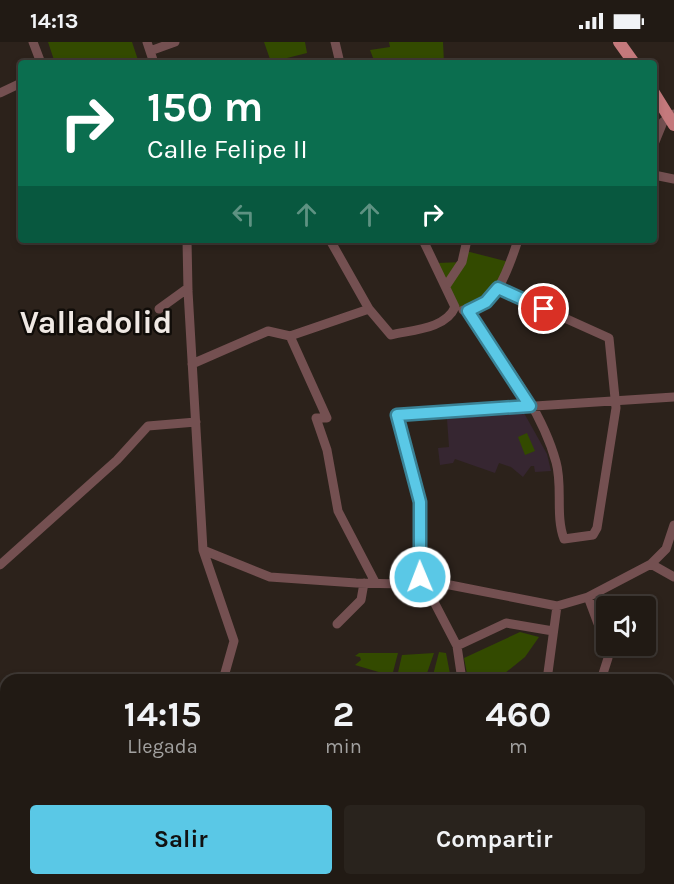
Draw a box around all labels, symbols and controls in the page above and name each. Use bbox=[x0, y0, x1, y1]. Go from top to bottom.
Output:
text: 14:13 bbox=[30, 8, 78, 34]
text: 150 m bbox=[147, 82, 263, 132]
icon: right bbox=[48, 84, 126, 162]
text: Calle Felipe II bbox=[147, 133, 308, 165]
icon: left bbox=[227, 198, 260, 231]
icon: ahead bbox=[290, 198, 323, 231]
icon: ahead bbox=[353, 198, 386, 231]
icon: right bbox=[416, 198, 449, 231]
pin bbox=[518, 283, 569, 334]
icon: arrive bbox=[527, 292, 560, 325]
district label: Valladolid bbox=[20, 304, 172, 341]
position arrow bbox=[388, 545, 452, 609]
map controls bbox=[596, 596, 656, 656]
button: sound bbox=[596, 596, 656, 656]
text: 14:15 bbox=[124, 693, 201, 735]
text: 2 bbox=[332, 693, 354, 735]
text: 460 bbox=[485, 693, 551, 735]
text: Llegada bbox=[127, 735, 198, 758]
text: min bbox=[325, 735, 362, 758]
text: m bbox=[509, 735, 528, 758]
button: Salir bbox=[30, 805, 332, 874]
button: Compartir bbox=[344, 805, 645, 874]

